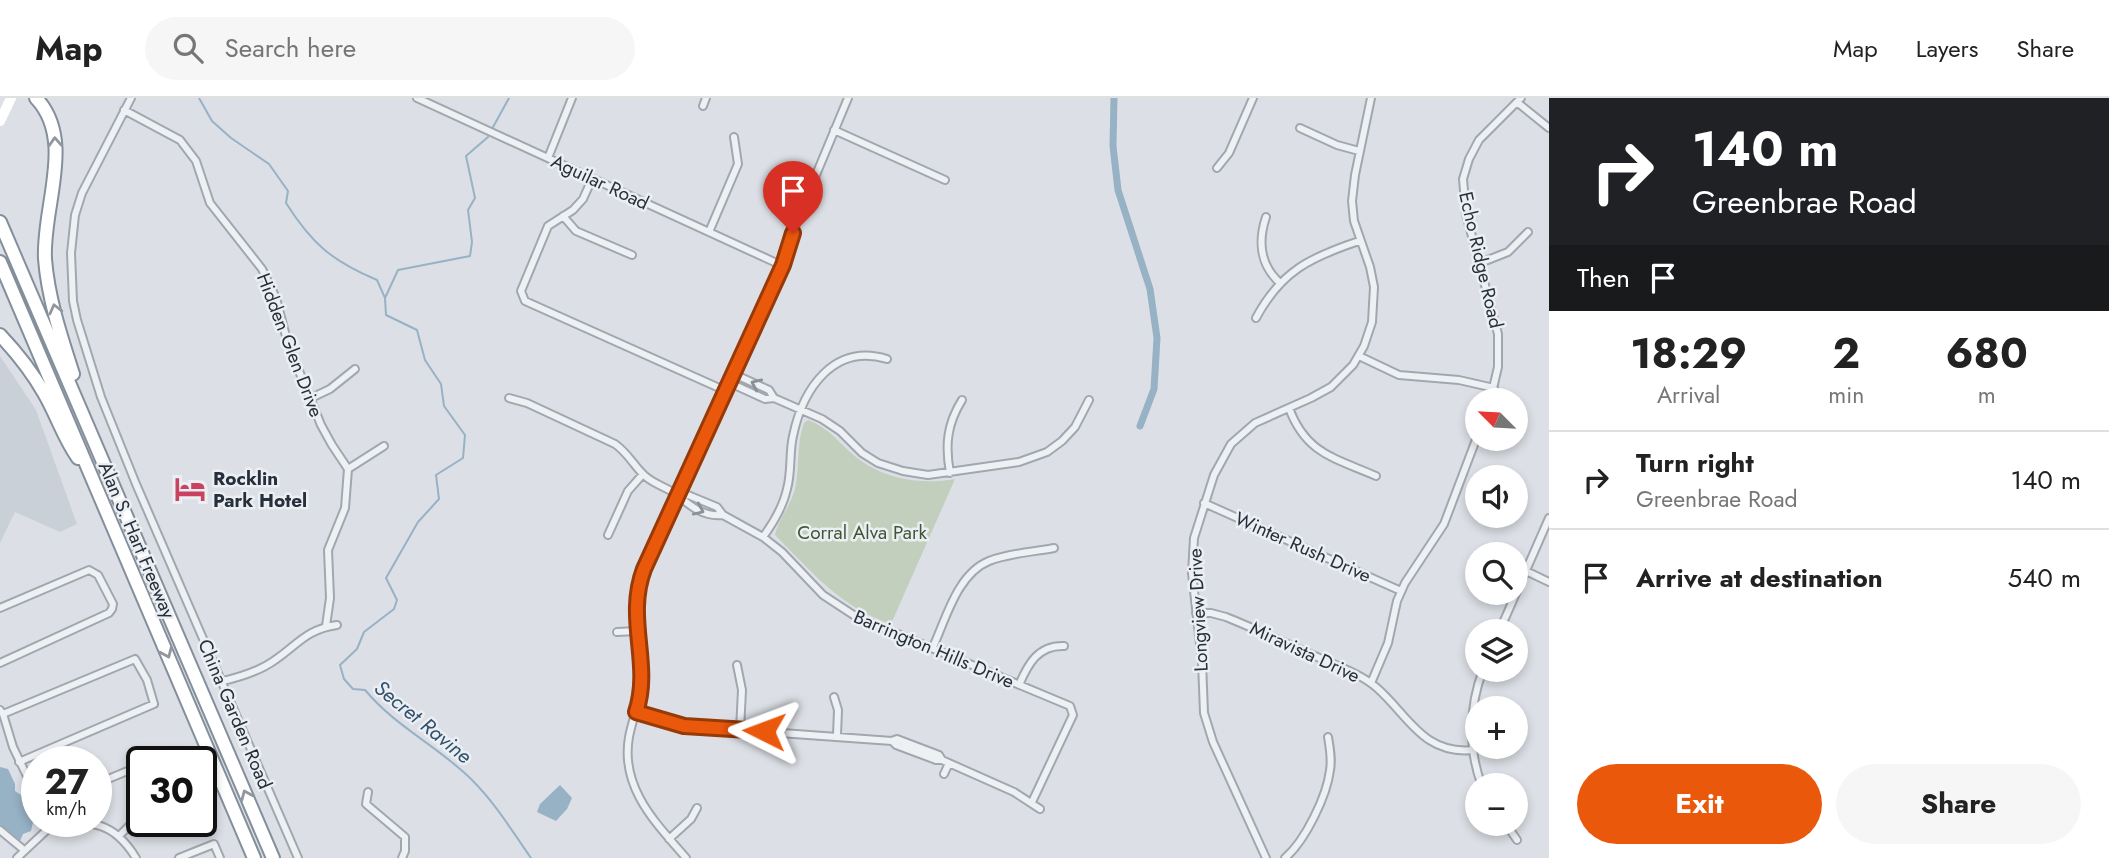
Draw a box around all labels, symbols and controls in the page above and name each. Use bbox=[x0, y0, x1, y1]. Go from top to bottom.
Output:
search box bbox=[145, 17, 635, 80]
text: Map bbox=[35, 25, 103, 72]
icon: search bbox=[169, 29, 207, 67]
text: Search here bbox=[225, 29, 356, 67]
text: Map bbox=[1833, 31, 1878, 66]
text: Layers bbox=[1916, 31, 1978, 66]
text: Share bbox=[2016, 31, 2074, 66]
text: 140 m bbox=[1692, 114, 1838, 184]
icon: right bbox=[1577, 126, 1668, 217]
one-way arrow bbox=[48, 136, 63, 147]
street label: Aguilar Road bbox=[547, 148, 653, 216]
pin bbox=[763, 161, 823, 233]
icon: arrive bbox=[774, 172, 812, 210]
text: Greenbrae Road bbox=[1692, 179, 1917, 225]
street label: Echo Ridge Road bbox=[1452, 189, 1510, 331]
text: Then bbox=[1577, 259, 1630, 297]
icon: arrive bbox=[1644, 259, 1682, 297]
street label: Hidden Glen Drive bbox=[250, 269, 330, 421]
one-way arrow bbox=[49, 303, 63, 315]
text: 18:29 bbox=[1630, 323, 1747, 384]
text: 2 bbox=[1833, 323, 1860, 384]
text: 680 bbox=[1946, 323, 2028, 384]
one-way arrow bbox=[751, 378, 763, 392]
text: Arrival bbox=[1657, 378, 1720, 412]
text: min bbox=[1828, 378, 1864, 412]
text: m bbox=[1978, 378, 1996, 412]
north arrow bbox=[1465, 388, 1528, 452]
map controls bbox=[1465, 388, 1528, 836]
text: Turn right bbox=[1636, 444, 1754, 482]
street label: Alan S. Hart Freeway bbox=[92, 457, 182, 623]
icon: right bbox=[1577, 461, 1615, 499]
text: 140 m bbox=[2010, 461, 2081, 499]
place label: Rocklin Park Hotel bbox=[213, 465, 307, 514]
button: sound bbox=[1465, 465, 1528, 528]
hotel icon: Rocklin Park Hotel bbox=[173, 472, 207, 506]
text: Greenbrae Road bbox=[1636, 482, 1798, 516]
one-way arrow bbox=[691, 502, 704, 516]
street label: Winter Rush Drive bbox=[1231, 505, 1376, 589]
park label: Corral Alva Park bbox=[797, 519, 927, 546]
button: search bbox=[1465, 542, 1528, 605]
street label: Longview Drive bbox=[1181, 547, 1215, 672]
icon: arrive bbox=[1577, 559, 1615, 597]
text: Arrive at destination bbox=[1636, 559, 1883, 597]
text: 540 m bbox=[2007, 559, 2081, 597]
street label: Barrington Hills Drive bbox=[850, 603, 1019, 695]
street label: Miravista Drive bbox=[1246, 615, 1365, 689]
button: layers bbox=[1465, 619, 1528, 682]
street label: China Garden Road bbox=[191, 635, 279, 793]
one-way arrow bbox=[159, 646, 173, 658]
water label: Secret Ravine bbox=[368, 673, 479, 771]
position arrow bbox=[727, 694, 801, 768]
button: + bbox=[1465, 696, 1528, 759]
speed limit sign: 30 bbox=[126, 746, 217, 837]
text: 27 bbox=[44, 757, 89, 807]
button: Exit bbox=[1577, 764, 1822, 844]
button: Share bbox=[1836, 764, 2081, 844]
button: − bbox=[1465, 773, 1528, 836]
one-way arrow bbox=[240, 790, 254, 802]
text: km/h bbox=[46, 796, 87, 822]

